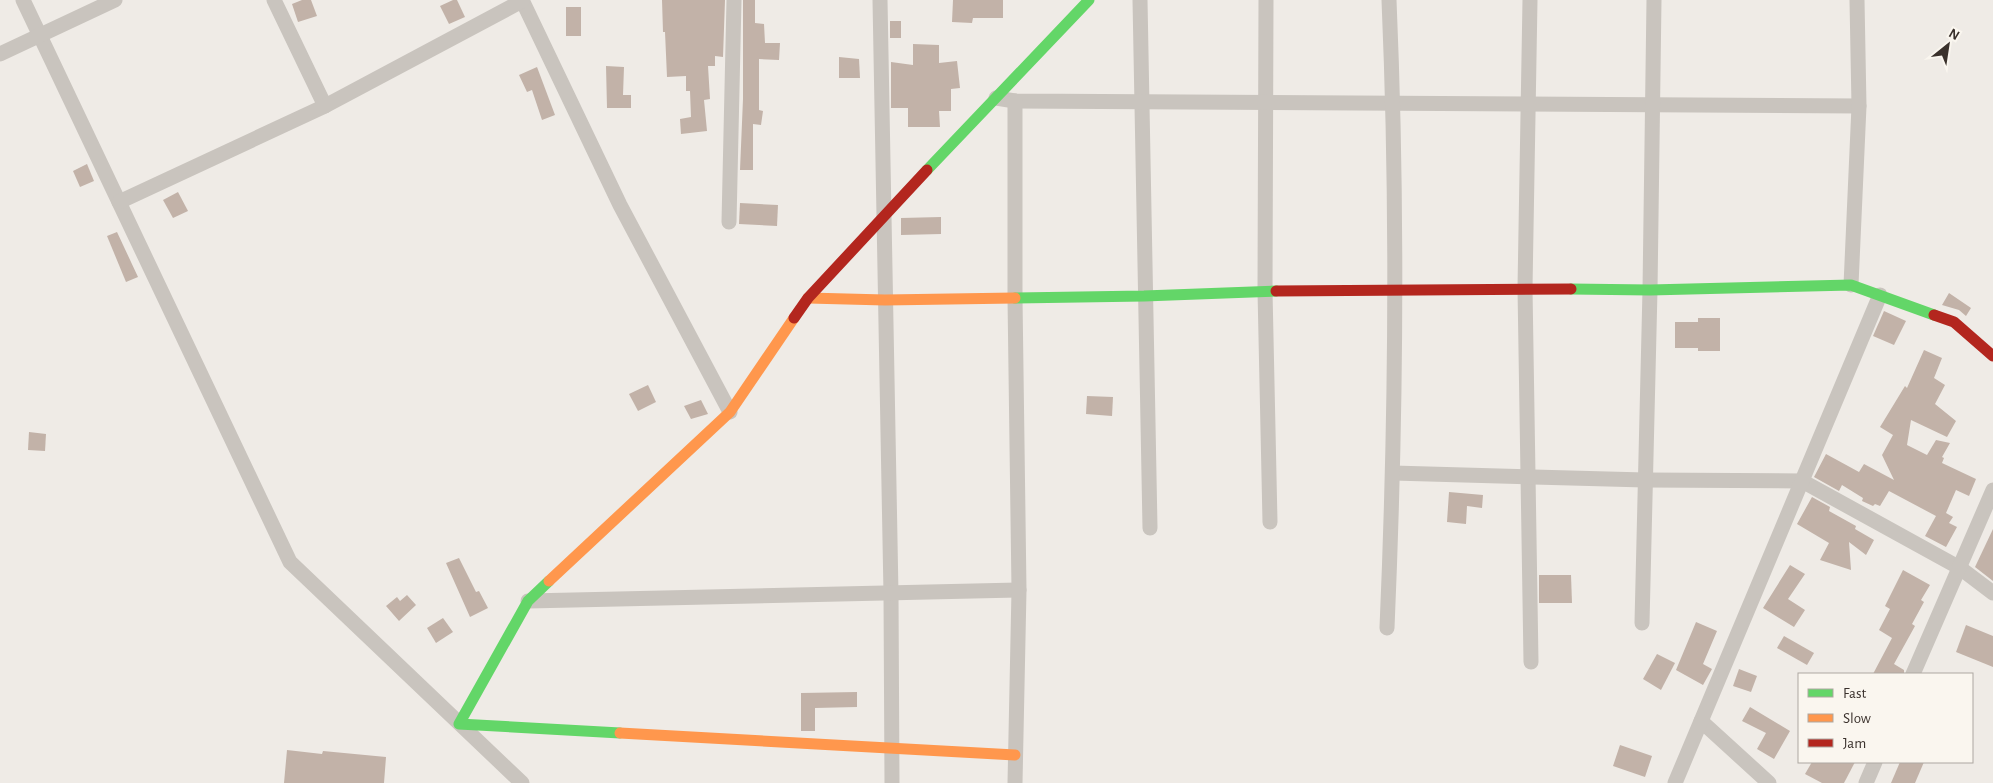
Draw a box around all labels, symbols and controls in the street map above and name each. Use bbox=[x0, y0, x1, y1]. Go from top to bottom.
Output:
north arrow bbox=[1923, 20, 1973, 70]
text: N bbox=[1946, 26, 1962, 43]
legend bbox=[1798, 673, 1973, 763]
text: Fast bbox=[1843, 686, 1867, 701]
text: Slow bbox=[1843, 711, 1871, 726]
text: Jam bbox=[1843, 736, 1866, 751]

